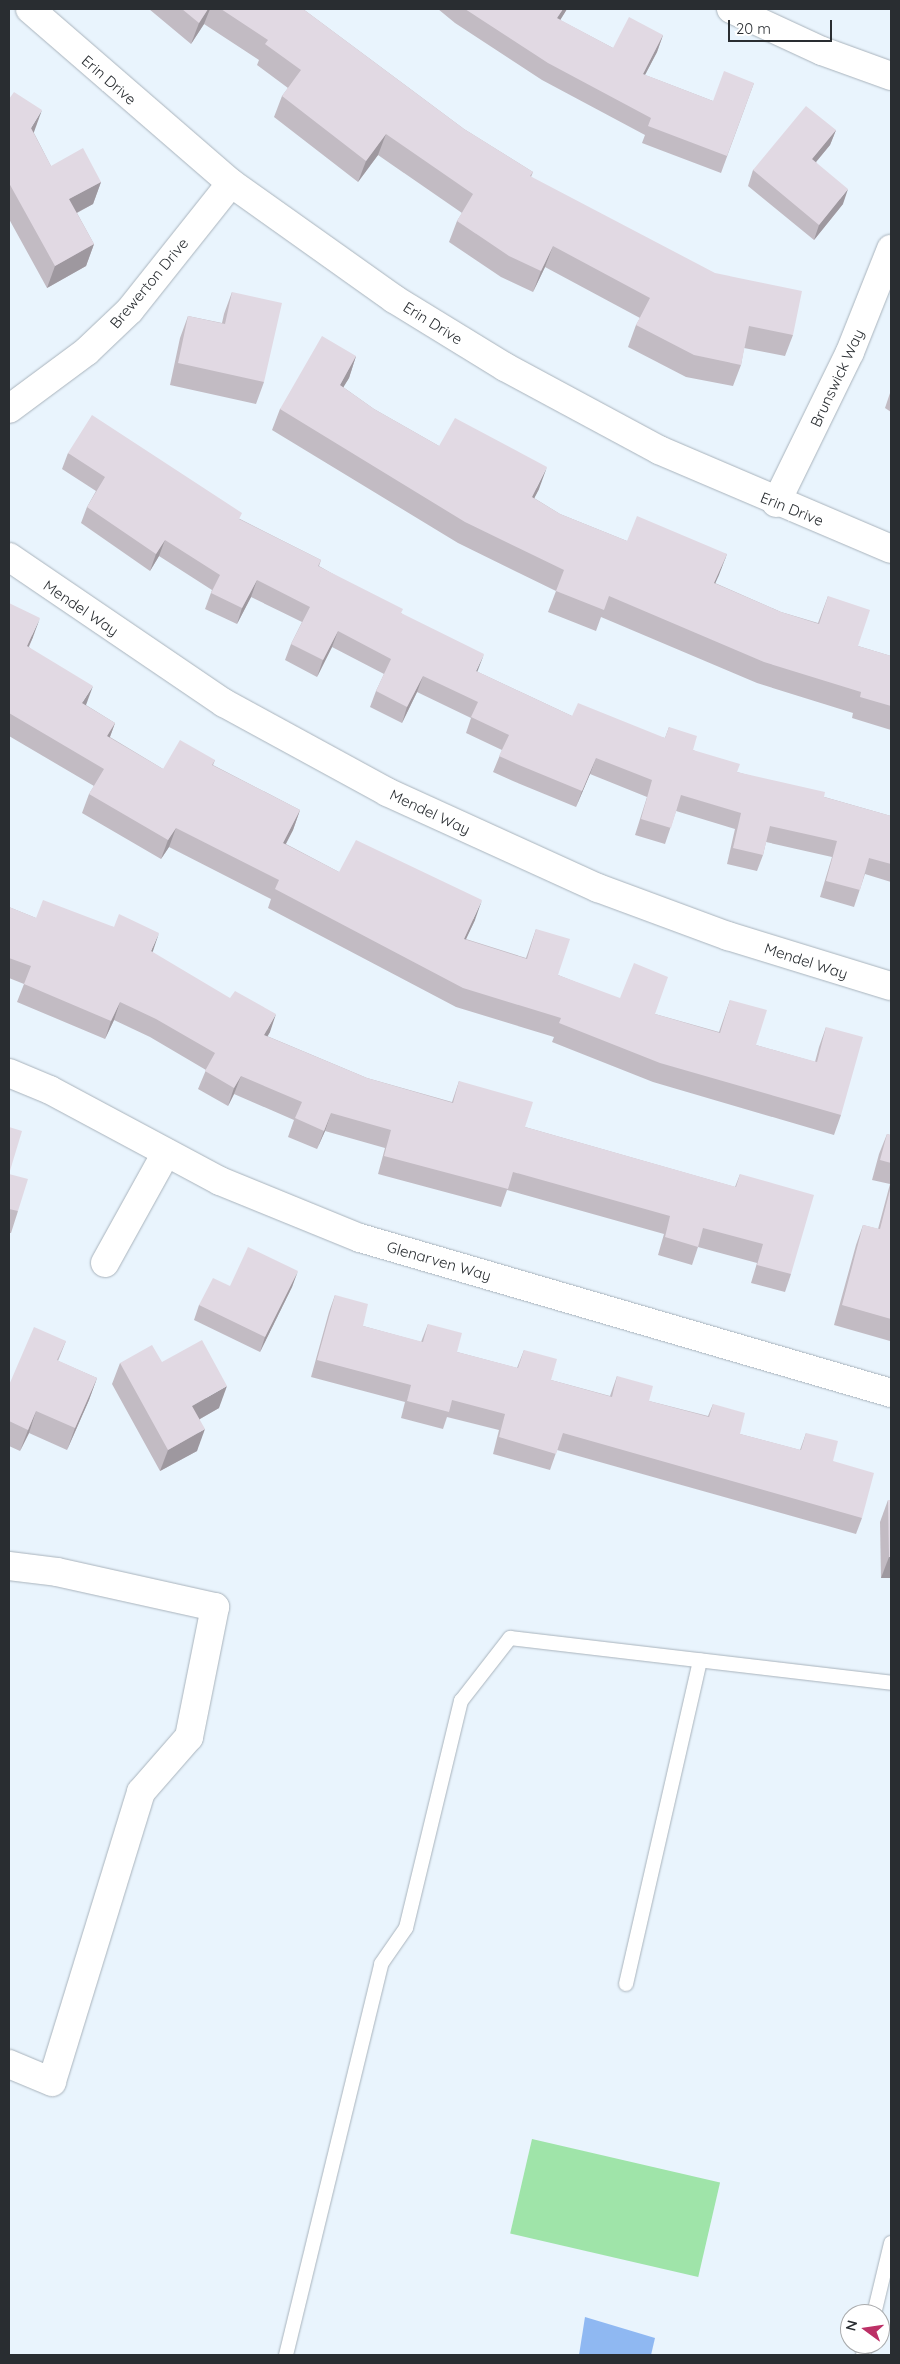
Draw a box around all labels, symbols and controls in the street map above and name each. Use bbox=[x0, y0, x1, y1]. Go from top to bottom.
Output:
scale bar bbox=[730, 10, 834, 42]
text: 20 m bbox=[736, 19, 771, 38]
street label: Erin Drive bbox=[78, 51, 140, 109]
street label: Brewerton Drive bbox=[106, 234, 192, 332]
street label: Erin Drive bbox=[400, 298, 466, 348]
street label: Brunswick Way bbox=[806, 326, 868, 430]
street label: Erin Drive bbox=[758, 488, 826, 530]
street label: Mendel Way bbox=[40, 576, 122, 640]
street label: Mendel Way bbox=[387, 786, 473, 838]
street label: Mendel Way bbox=[762, 939, 850, 983]
street label: Glenarven Way bbox=[385, 1238, 493, 1284]
north arrow bbox=[840, 2304, 890, 2354]
text: N bbox=[841, 2318, 861, 2333]

